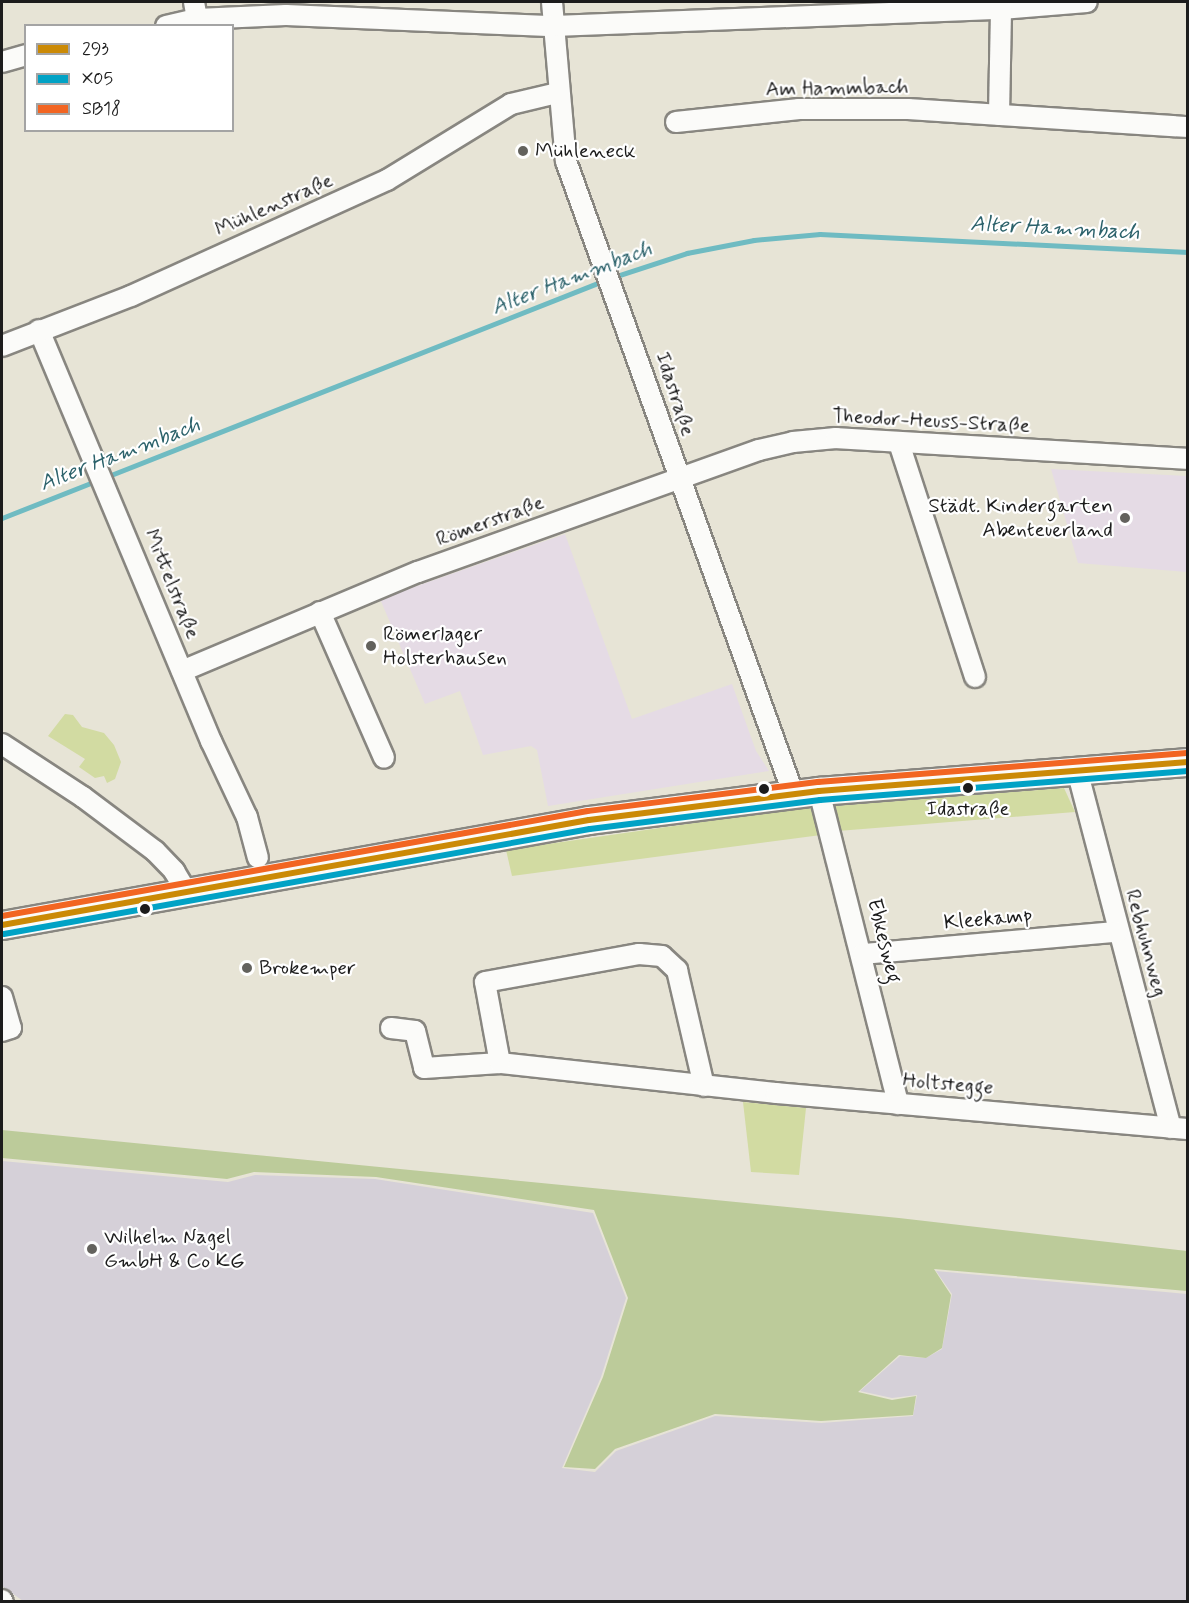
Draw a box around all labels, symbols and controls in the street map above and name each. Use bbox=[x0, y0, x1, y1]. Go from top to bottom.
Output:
legend bbox=[24, 24, 234, 132]
text: 293 bbox=[82, 37, 109, 61]
text: X05 bbox=[82, 67, 113, 91]
street label: Am Hammbach bbox=[765, 74, 909, 102]
text: SB18 bbox=[82, 97, 121, 121]
place label: Mühleneck bbox=[535, 138, 636, 164]
marker: Mühleneck bbox=[516, 144, 530, 158]
street label: Mühlenstraße bbox=[211, 168, 337, 242]
water label: Alter Hammbach bbox=[971, 211, 1139, 247]
water label: Alter Hammbach bbox=[489, 237, 655, 321]
street label: Idastraße bbox=[650, 349, 700, 439]
street label: Theodor-Heuss-Straße bbox=[831, 403, 1031, 439]
water label: Alter Hammbach bbox=[37, 413, 203, 497]
street label: Römerstraße bbox=[433, 490, 547, 552]
place label: Städt. Kindergarten Abenteuerland bbox=[928, 493, 1113, 543]
marker: Städt. Kindergarten Abenteuerland bbox=[1118, 511, 1132, 525]
street label: Mittelstraße bbox=[139, 525, 205, 643]
place label: Römerlager Holsterhausen bbox=[383, 621, 507, 671]
marker: Römerlager Holsterhausen bbox=[364, 639, 378, 653]
marker: Idastraße bbox=[962, 782, 974, 794]
unlabelled marker bbox=[758, 783, 770, 795]
place label: Idastraße bbox=[927, 797, 1009, 821]
street label: Rebhuhnweg bbox=[1120, 887, 1172, 999]
street label: Ebkesweg bbox=[861, 896, 907, 986]
unlabelled marker bbox=[139, 903, 151, 915]
street label: Kleekamp bbox=[943, 903, 1033, 935]
place label: Brokemper bbox=[259, 955, 356, 981]
marker: Brokemper bbox=[240, 961, 254, 975]
street label: Holtstegge bbox=[902, 1067, 994, 1101]
place label: Wilhelm Nagel GmbH & Co KG bbox=[104, 1224, 245, 1274]
marker: Wilhelm Nagel GmbH & Co KG bbox=[85, 1242, 99, 1256]

